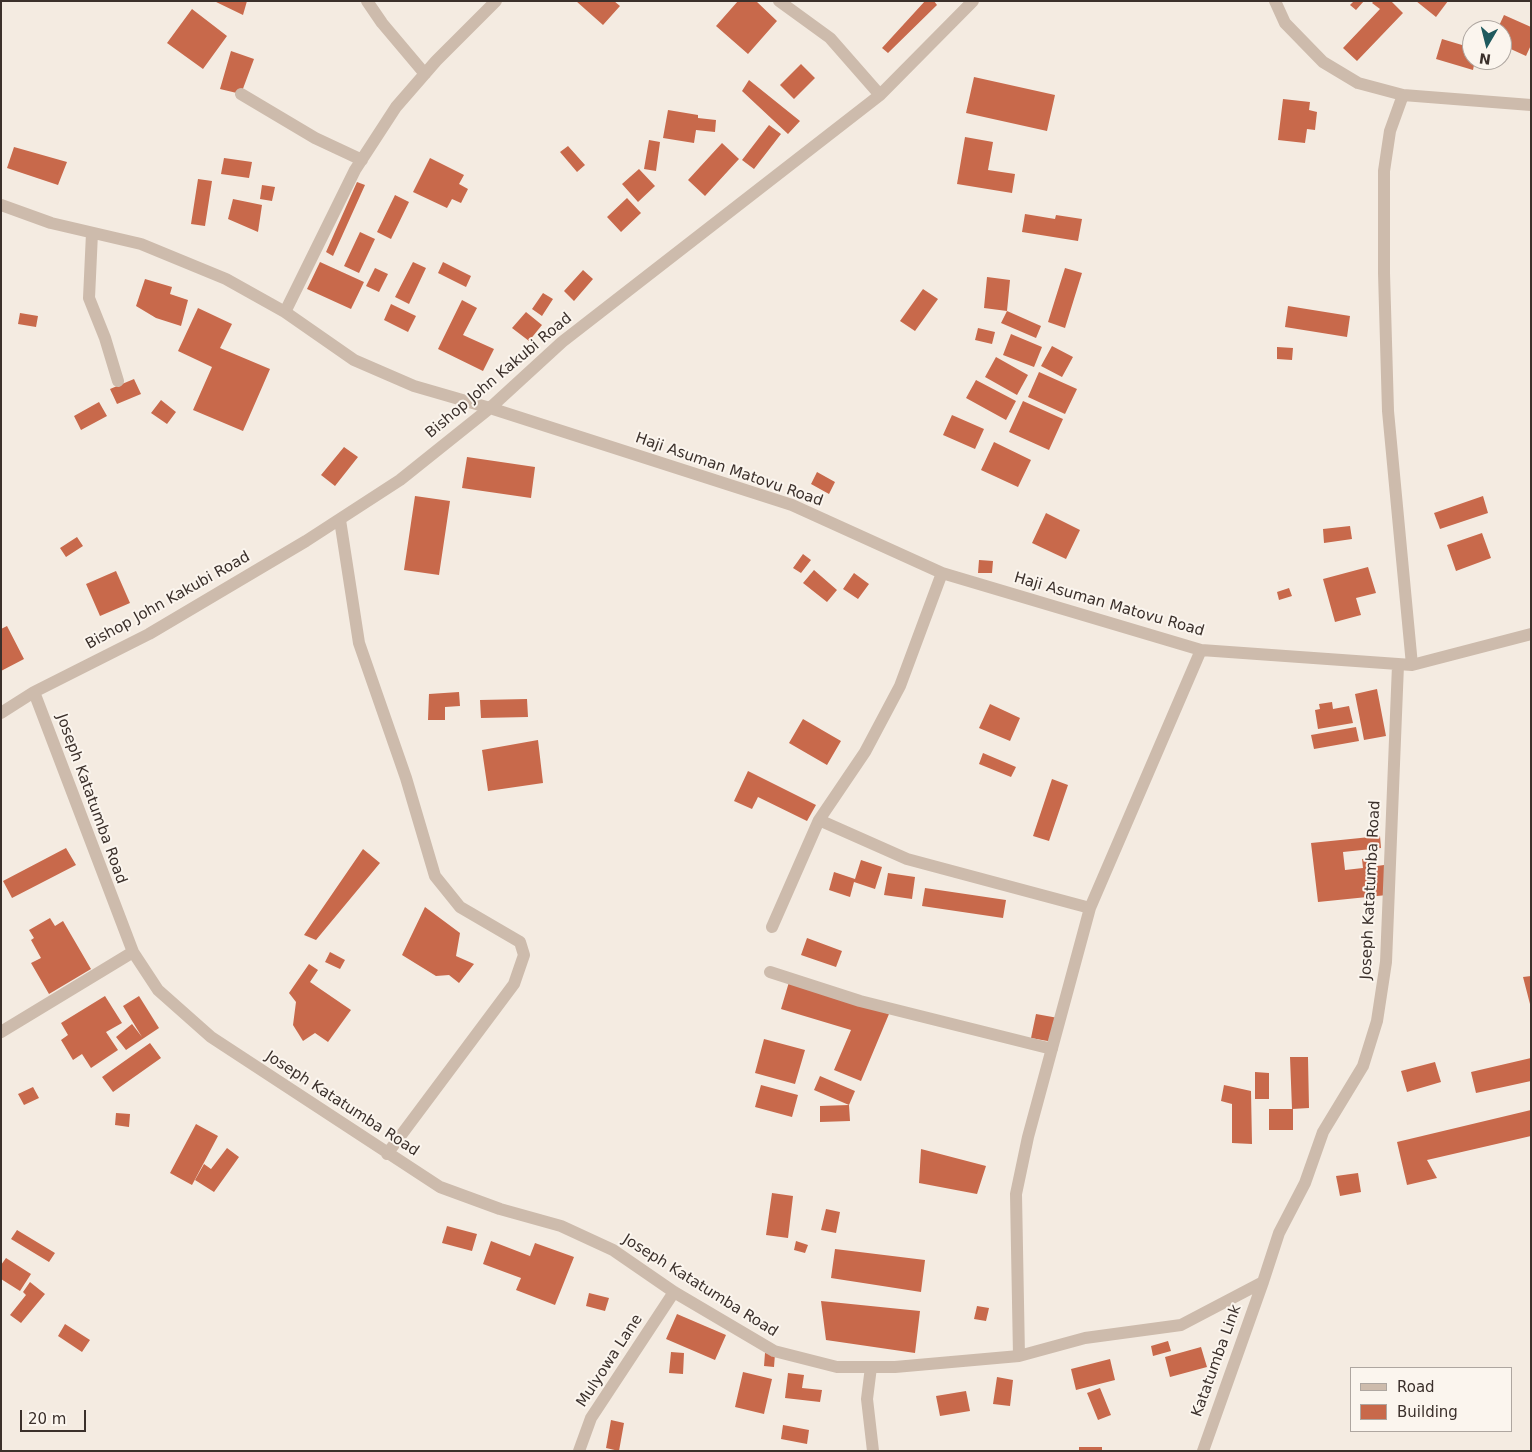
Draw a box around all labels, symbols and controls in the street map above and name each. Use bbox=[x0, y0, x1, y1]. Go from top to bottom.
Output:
north arrow bbox=[1462, 20, 1512, 70]
text: N bbox=[1478, 50, 1492, 68]
street label: Bishop John Kakubi Road bbox=[422, 310, 576, 442]
street label: Haji Asuman Matovu Road bbox=[633, 429, 825, 511]
street label: Bishop John Kakubi Road bbox=[83, 548, 253, 654]
street label: Haji Asuman Matovu Road bbox=[1012, 569, 1206, 641]
street label: Joseph Katatumba Road bbox=[52, 712, 130, 886]
street label: Joseph Katatumba Road bbox=[1357, 800, 1385, 980]
street label: Joseph Katatumba Road bbox=[262, 1048, 422, 1160]
street label: Joseph Katatumba Road bbox=[619, 1231, 781, 1341]
street label: Katatumba Link bbox=[1188, 1302, 1246, 1420]
street label: Mulyowa Lane bbox=[573, 1311, 647, 1411]
legend bbox=[1350, 1367, 1512, 1432]
text: Road bbox=[1397, 1378, 1435, 1396]
scale bar bbox=[22, 1400, 89, 1432]
text: Building bbox=[1397, 1403, 1458, 1421]
text: 20 m bbox=[28, 1410, 66, 1428]

